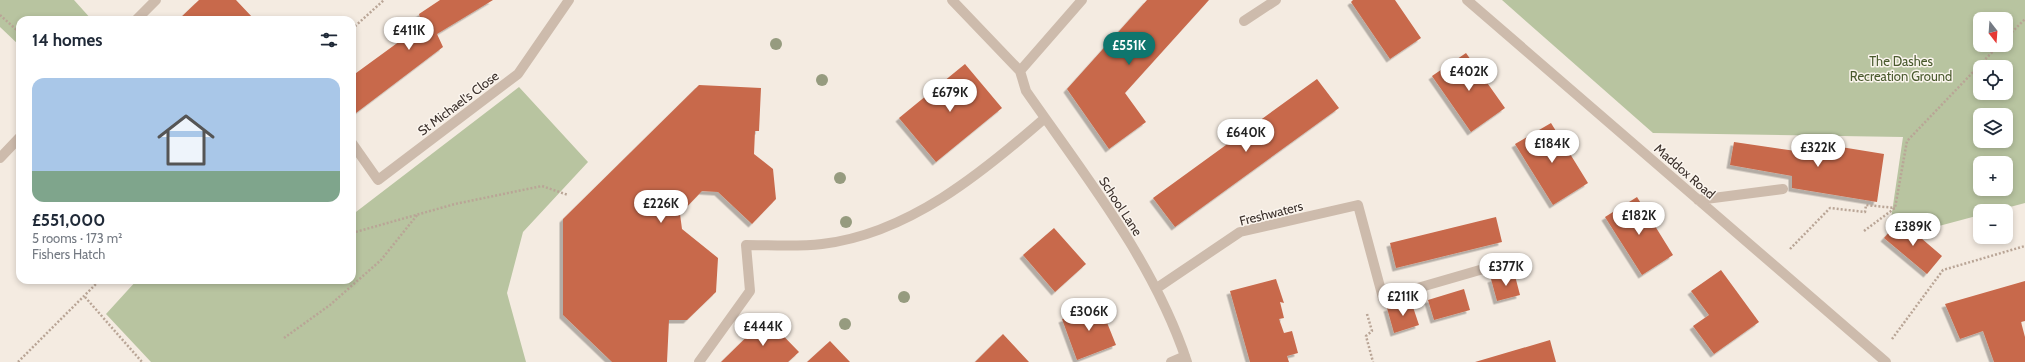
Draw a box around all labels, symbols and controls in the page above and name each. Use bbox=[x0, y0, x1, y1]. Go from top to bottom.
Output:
north arrow bbox=[1973, 12, 2013, 52]
map controls bbox=[1973, 12, 2013, 244]
pin: £411K bbox=[381, 17, 437, 51]
text: £411K bbox=[393, 22, 425, 38]
icon: filters bbox=[318, 29, 340, 51]
text: 14 homes bbox=[32, 30, 102, 50]
pin: £551K bbox=[1101, 32, 1157, 66]
text: £551K bbox=[1112, 37, 1146, 53]
park label: The Dashes Recreation Ground bbox=[1850, 53, 1952, 84]
pin: £402K bbox=[1441, 58, 1497, 92]
button: locate bbox=[1973, 60, 2013, 100]
text: £402K bbox=[1449, 63, 1489, 79]
street label: St Michael's Close bbox=[414, 67, 502, 139]
pin: £679K bbox=[922, 79, 978, 113]
text: £679K bbox=[932, 84, 968, 100]
icon: home bbox=[150, 104, 222, 176]
button: layers bbox=[1973, 108, 2013, 148]
pin: £640K bbox=[1218, 119, 1274, 153]
text: £640K bbox=[1226, 124, 1266, 140]
pin: £184K bbox=[1524, 130, 1580, 164]
pin: £322K bbox=[1790, 134, 1846, 168]
text: £184K bbox=[1534, 135, 1570, 151]
text: £322K bbox=[1800, 139, 1836, 155]
street label: Maddox Road bbox=[1651, 140, 1719, 202]
button: + bbox=[1973, 156, 2013, 196]
street label: School Lane bbox=[1096, 173, 1146, 239]
pin: £226K bbox=[633, 190, 689, 224]
text: £226K bbox=[643, 195, 679, 211]
street label: Freshwaters bbox=[1237, 197, 1305, 229]
pin: £182K bbox=[1611, 202, 1667, 236]
button: − bbox=[1973, 204, 2013, 244]
text: £182K bbox=[1622, 207, 1656, 223]
text: £551,000 bbox=[32, 210, 105, 230]
pin: £389K bbox=[1885, 213, 1941, 247]
text: £389K bbox=[1894, 218, 1932, 234]
text: 5 rooms · 173 m² bbox=[32, 230, 122, 246]
text: Fishers Hatch bbox=[32, 246, 105, 262]
pin: £377K bbox=[1478, 253, 1534, 287]
text: £377K bbox=[1488, 258, 1524, 274]
pin: £211K bbox=[1375, 283, 1431, 317]
text: £211K bbox=[1387, 288, 1419, 304]
pin: £306K bbox=[1061, 298, 1117, 332]
text: £306K bbox=[1070, 303, 1108, 319]
pin: £444K bbox=[735, 313, 791, 347]
text: £444K bbox=[743, 318, 783, 334]

